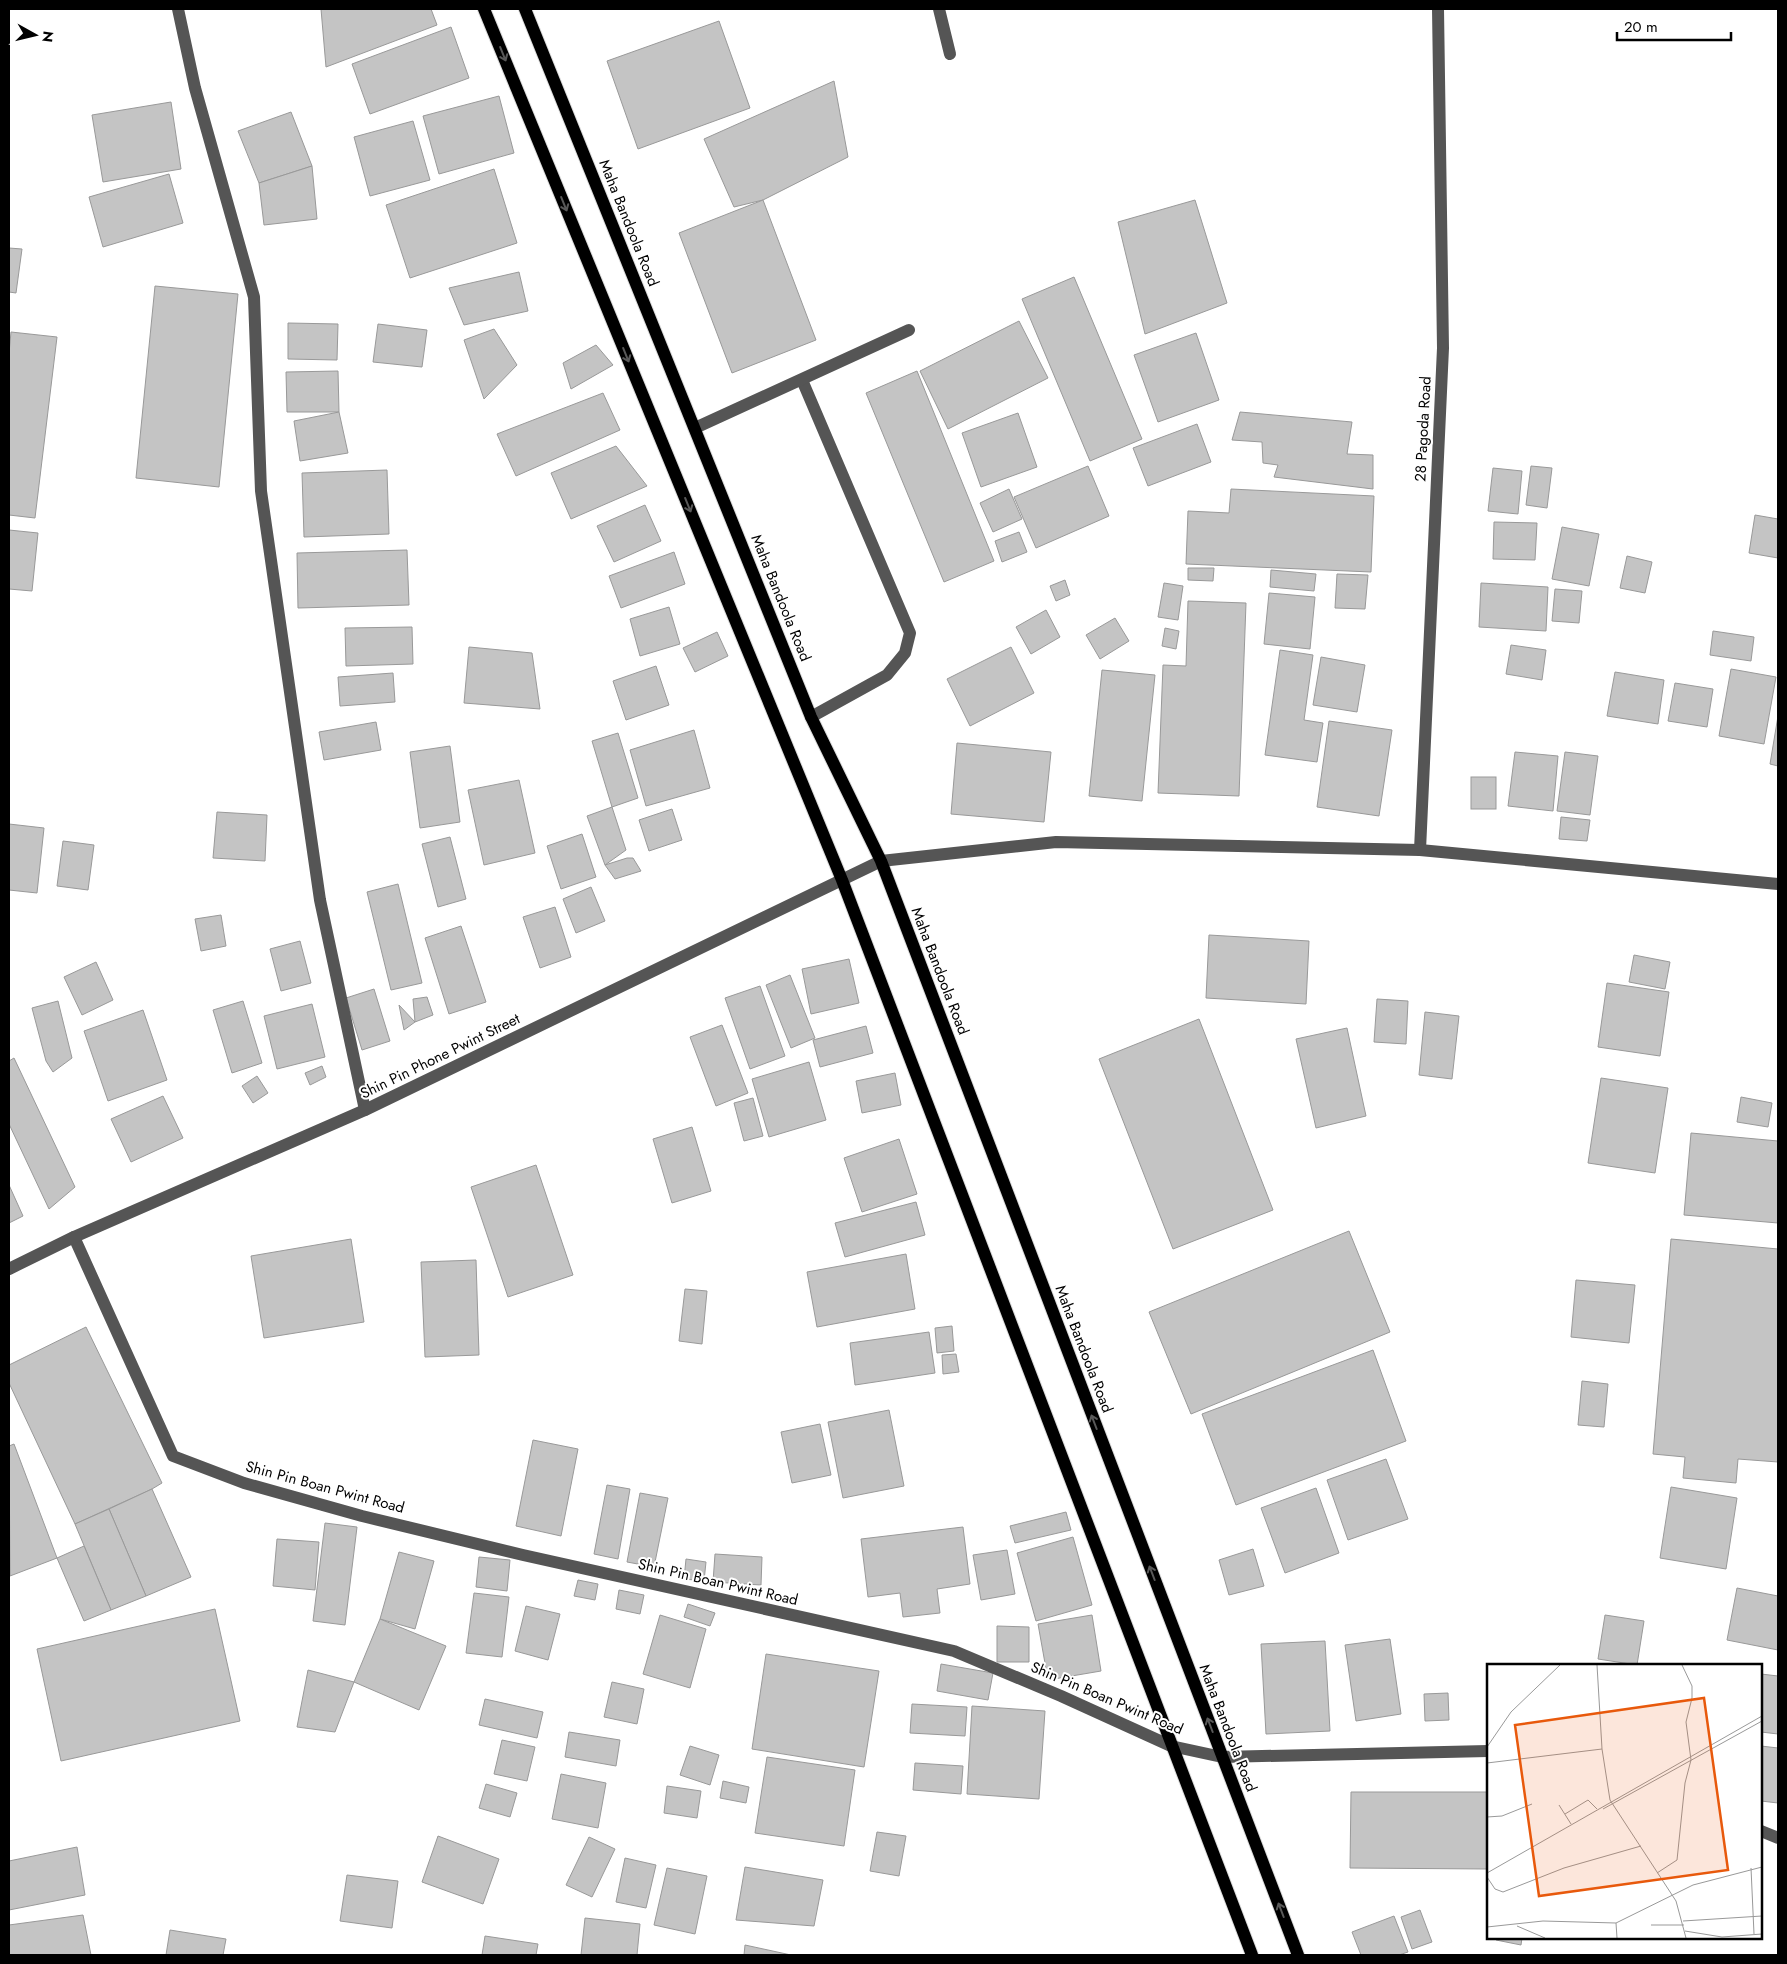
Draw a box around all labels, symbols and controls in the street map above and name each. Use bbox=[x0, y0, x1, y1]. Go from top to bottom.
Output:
north arrow bbox=[10, 10, 60, 60]
scale bar bbox=[1617, 10, 1731, 42]
text: 20 m bbox=[1624, 16, 1658, 38]
text: N bbox=[37, 30, 59, 44]
one-way arrow bbox=[498, 46, 508, 61]
street label: Maha Bandoola Road bbox=[594, 156, 664, 290]
one-way arrow bbox=[560, 196, 570, 211]
one-way arrow bbox=[622, 346, 631, 362]
street label: 28 Pagoda Road bbox=[1409, 376, 1437, 482]
one-way arrow bbox=[683, 497, 693, 512]
street label: Maha Bandoola Road bbox=[746, 531, 816, 665]
street label: Maha Bandoola Road bbox=[906, 904, 974, 1038]
street label: Shin Pin Phone Pwint Street bbox=[356, 1008, 524, 1104]
street label: Maha Bandoola Road bbox=[1050, 1282, 1118, 1416]
one-way arrow bbox=[1089, 1414, 1098, 1429]
street label: Shin Pin Boan Pwint Road bbox=[243, 1455, 407, 1519]
street label: Shin Pin Boan Pwint Road bbox=[636, 1553, 800, 1611]
one-way arrow bbox=[1147, 1566, 1156, 1582]
street label: Shin Pin Boan Pwint Road bbox=[1027, 1656, 1187, 1740]
street label: Maha Bandoola Road bbox=[1194, 1661, 1262, 1795]
inset map bbox=[1487, 1664, 1762, 1939]
one-way arrow bbox=[1205, 1718, 1214, 1734]
one-way arrow bbox=[1275, 1903, 1285, 1918]

